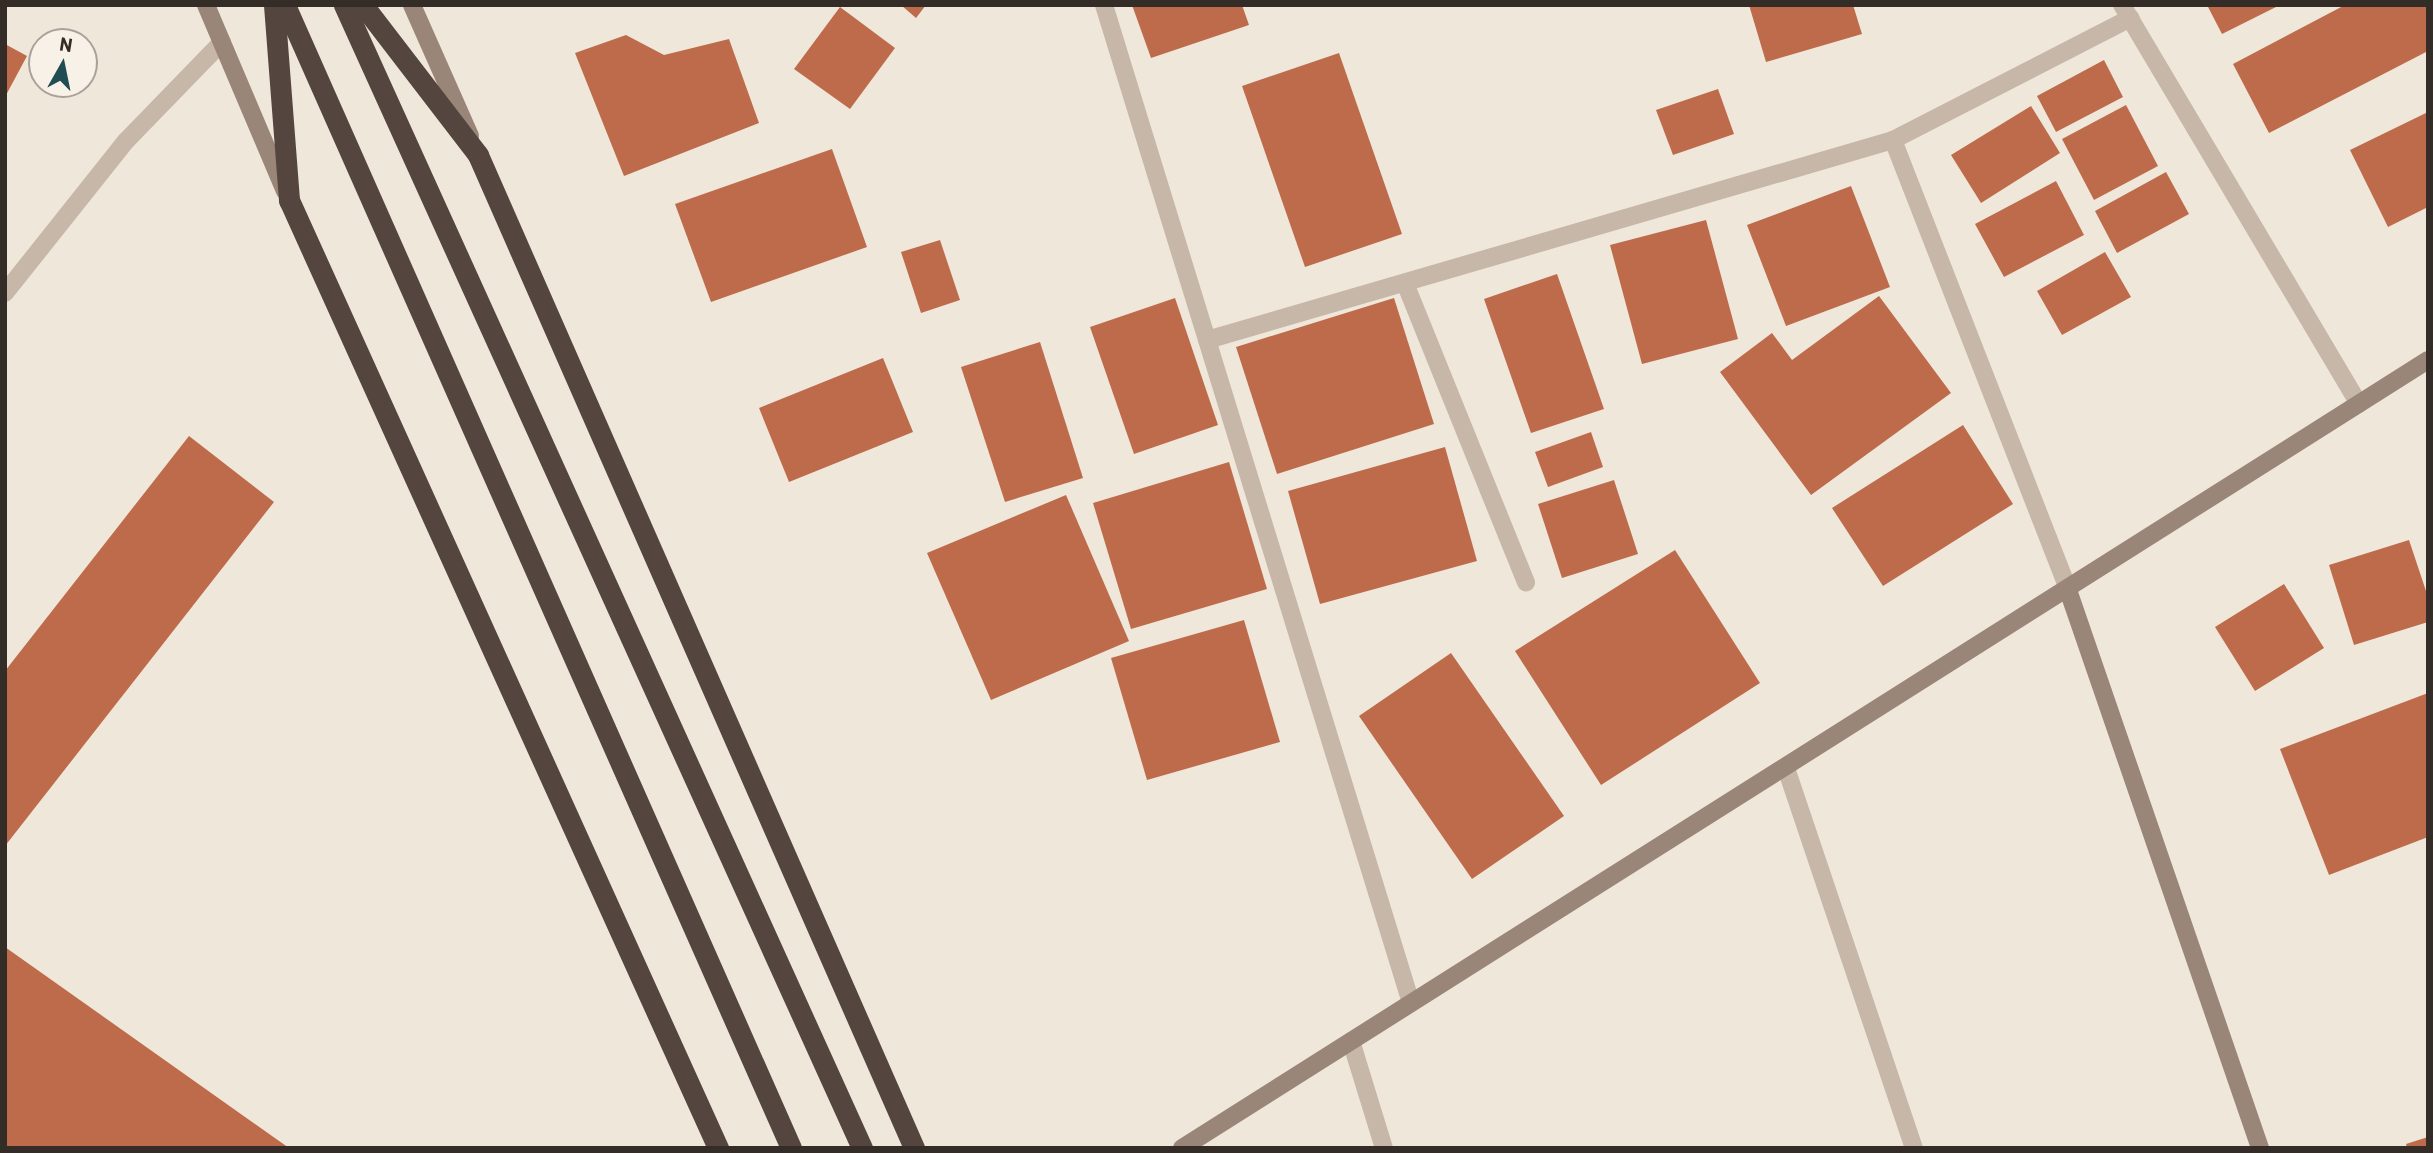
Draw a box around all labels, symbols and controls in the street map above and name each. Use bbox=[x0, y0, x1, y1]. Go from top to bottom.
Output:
north arrow bbox=[28, 28, 98, 98]
text: N bbox=[58, 31, 74, 56]

